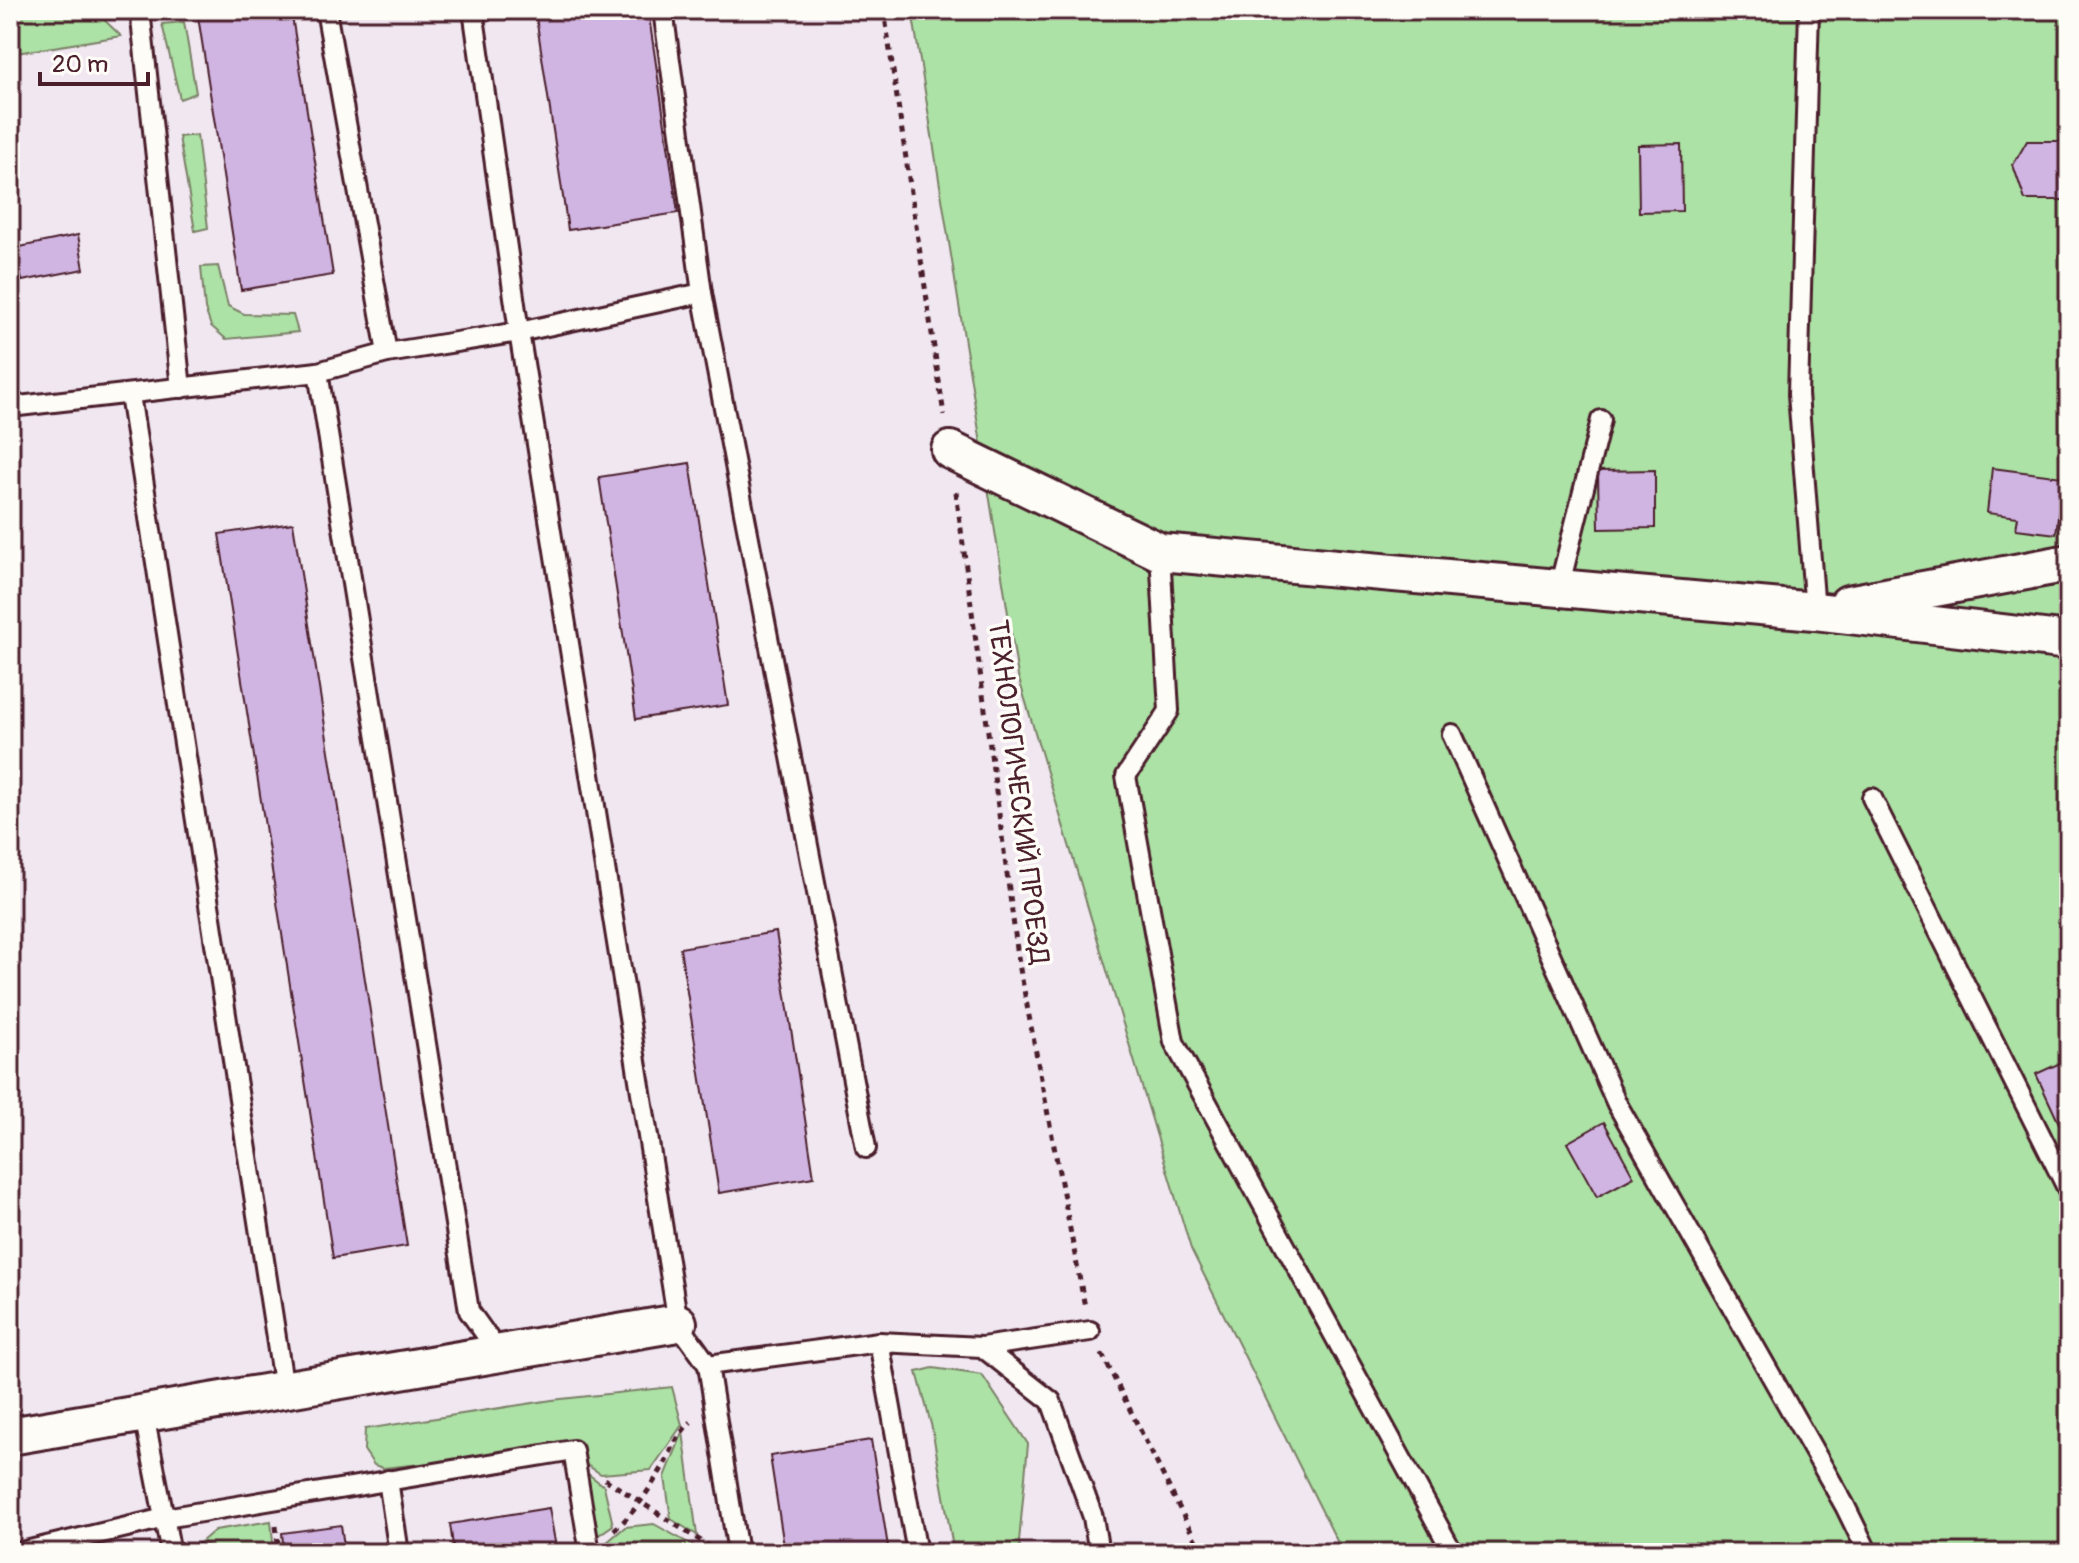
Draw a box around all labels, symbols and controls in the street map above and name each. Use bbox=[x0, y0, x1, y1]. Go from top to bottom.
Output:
scale bar bbox=[40, 36, 148, 86]
text: 20 m bbox=[52, 50, 108, 79]
street label: ТЕХНОЛОГИЧЕСКИЙ ПРОЕЗД bbox=[980, 618, 1057, 967]

